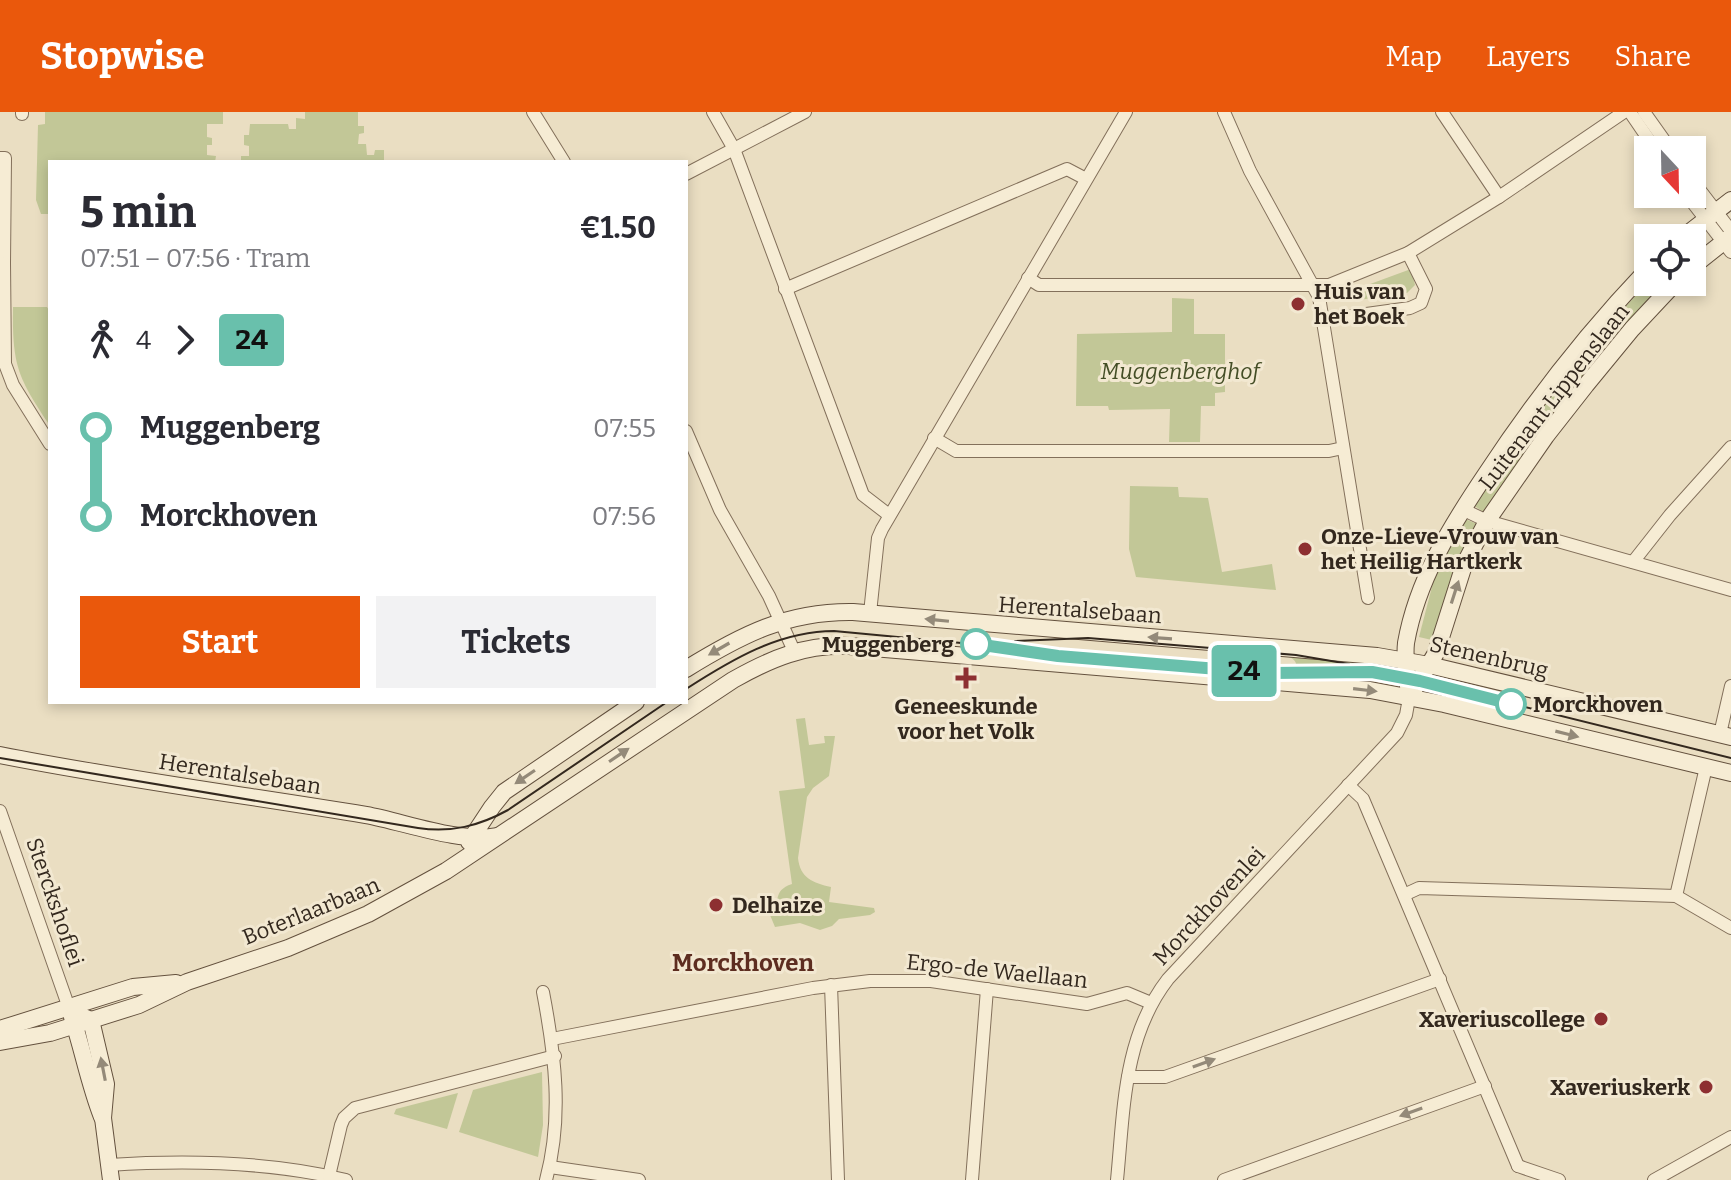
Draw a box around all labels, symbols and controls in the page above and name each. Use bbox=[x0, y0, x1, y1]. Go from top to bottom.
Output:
text: Stopwise bbox=[40, 33, 205, 79]
text: Map bbox=[1385, 40, 1442, 73]
text: Layers bbox=[1486, 40, 1570, 73]
text: Share bbox=[1614, 40, 1691, 73]
north arrow bbox=[1634, 136, 1706, 208]
map controls bbox=[1634, 136, 1706, 296]
text: 5 min bbox=[80, 186, 196, 239]
text: €1.50 bbox=[580, 210, 656, 246]
button: locate bbox=[1634, 224, 1706, 296]
text: 07:51 – 07:56 · Tram bbox=[80, 243, 310, 274]
place label: Huis van het Boek bbox=[1314, 278, 1405, 330]
marker: Huis van het Boek bbox=[1289, 295, 1307, 313]
street label: Luitenant Lippenslaan bbox=[1473, 298, 1635, 496]
icon: walk bbox=[80, 318, 124, 362]
icon: forward bbox=[163, 318, 207, 362]
text: 24 bbox=[235, 323, 268, 356]
text: 4 bbox=[136, 325, 151, 356]
park label: Muggenberghof bbox=[1100, 358, 1262, 385]
text: Muggenberg bbox=[140, 410, 320, 446]
text: 07:55 bbox=[593, 413, 656, 444]
text: Morckhoven bbox=[140, 498, 317, 534]
text: 07:56 bbox=[592, 501, 656, 532]
place label: Onze-Lieve-Vrouw van het Heilig Hartkerk bbox=[1321, 523, 1559, 575]
marker: Onze-Lieve-Vrouw van het Heilig Hartkerk bbox=[1296, 540, 1314, 558]
one-way arrow bbox=[1449, 579, 1461, 603]
street label: Herentalsebaan bbox=[997, 591, 1163, 629]
button: Start bbox=[80, 596, 360, 688]
button: Tickets bbox=[376, 596, 656, 688]
one-way arrow bbox=[924, 613, 949, 626]
marker: Muggenberg bbox=[961, 629, 991, 659]
street label: Stenenbrug bbox=[1427, 630, 1551, 684]
place label: Muggenberg bbox=[822, 631, 954, 658]
one-way arrow bbox=[1147, 631, 1172, 644]
one-way arrow bbox=[707, 642, 730, 656]
line badge: 24 bbox=[1208, 645, 1280, 697]
text: 24 bbox=[1228, 654, 1260, 687]
marker: Geneeskunde voor het Volk bbox=[955, 667, 977, 689]
one-way arrow bbox=[1352, 684, 1377, 697]
marker: Morckhoven bbox=[1496, 689, 1526, 719]
place label: Morckhoven bbox=[1533, 691, 1663, 718]
place label: Geneeskunde voor het Volk bbox=[894, 693, 1038, 745]
one-way arrow bbox=[1555, 728, 1580, 740]
street label: Herentalsebaan bbox=[157, 748, 323, 800]
one-way arrow bbox=[608, 748, 629, 763]
one-way arrow bbox=[515, 770, 536, 785]
street label: Sterckshoflei bbox=[20, 834, 90, 970]
street label: Morckhovenlei bbox=[1147, 841, 1271, 971]
street label: Boterlaarbaan bbox=[238, 871, 384, 951]
place label: Delhaize bbox=[732, 892, 823, 919]
marker: Delhaize bbox=[707, 896, 725, 914]
street label: Ergo-de Waellaan bbox=[905, 948, 1089, 994]
district label: Morckhoven bbox=[672, 949, 814, 977]
place label: Xaveriuscollege bbox=[1419, 1006, 1585, 1033]
marker: Xaveriuscollege bbox=[1592, 1010, 1610, 1028]
one-way arrow bbox=[96, 1056, 109, 1081]
one-way arrow bbox=[1192, 1057, 1216, 1069]
place label: Xaveriuskerk bbox=[1550, 1074, 1690, 1101]
marker: Xaveriuskerk bbox=[1697, 1078, 1715, 1096]
one-way arrow bbox=[1399, 1106, 1423, 1119]

